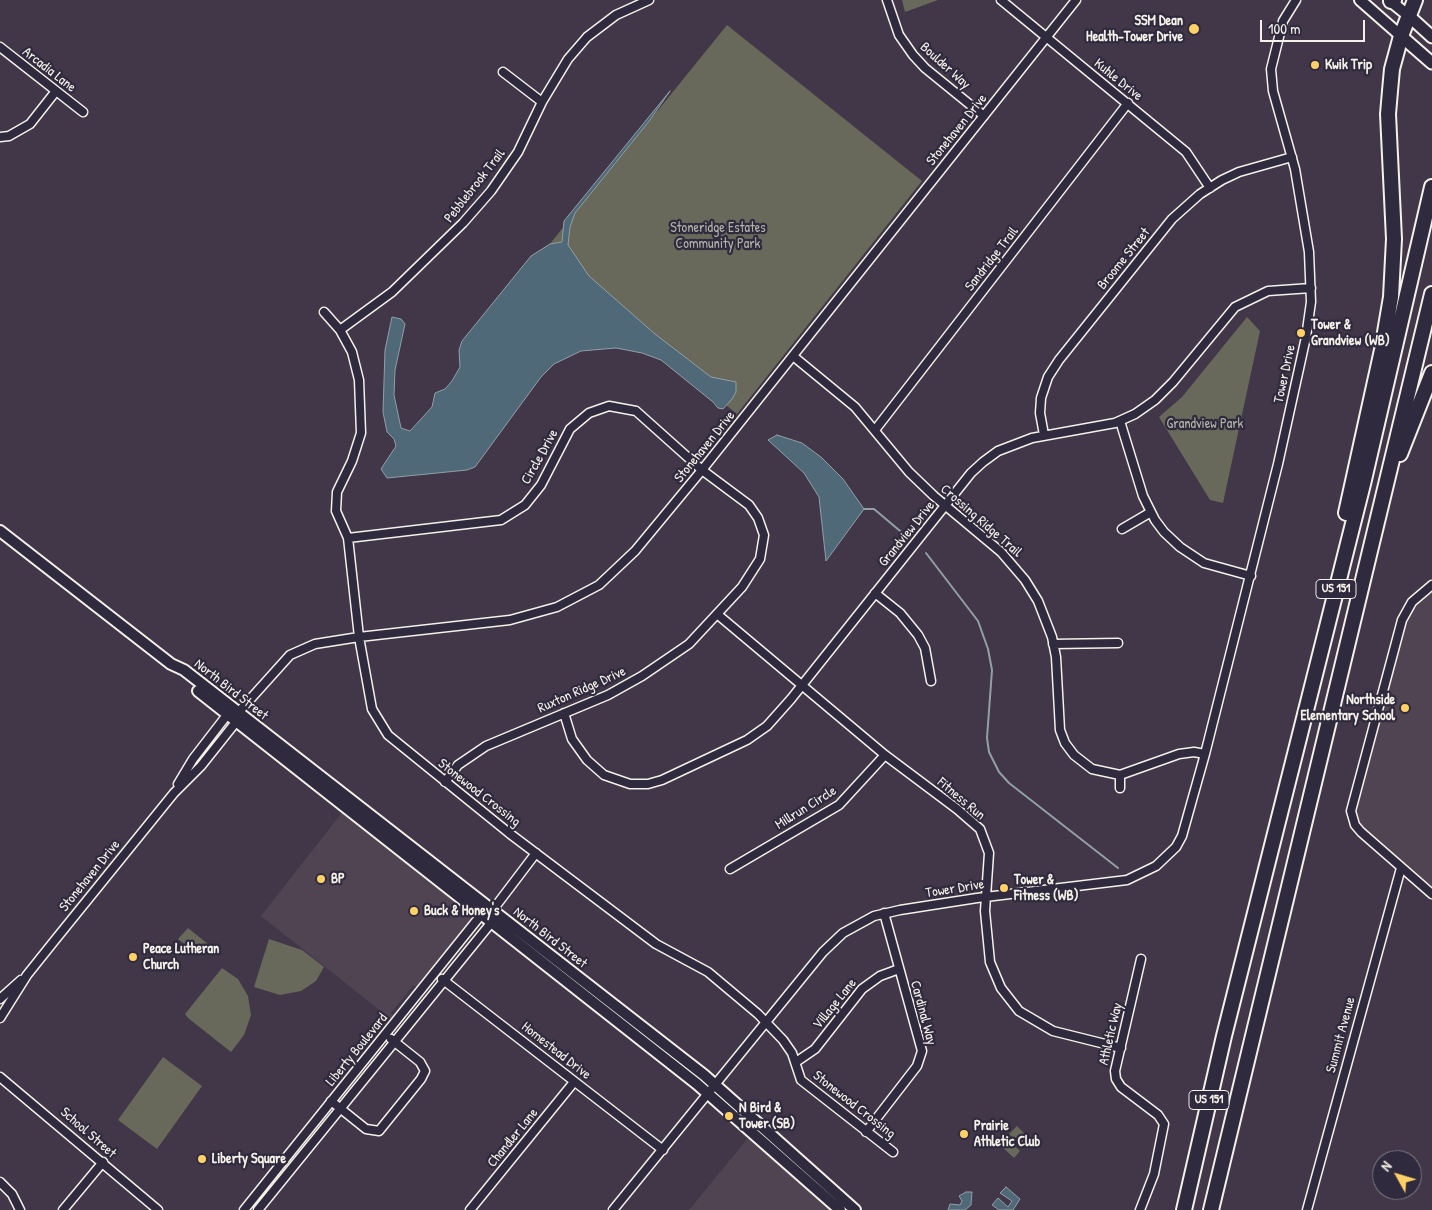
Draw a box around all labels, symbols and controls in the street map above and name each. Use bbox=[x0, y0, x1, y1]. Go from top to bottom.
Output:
scale bar bbox=[1262, 10, 1367, 42]
place label: SSM Dean Health-Tower Drive bbox=[1086, 13, 1183, 46]
text: 100 m bbox=[1268, 18, 1301, 39]
marker: SSM Dean Health-Tower Drive bbox=[1187, 22, 1201, 36]
street label: Boulder Way bbox=[916, 39, 974, 93]
street label: Arcadia Lane bbox=[19, 44, 79, 96]
street label: Kuhle Drive bbox=[1090, 55, 1146, 105]
place label: Kwik Trip bbox=[1325, 57, 1372, 73]
marker: Kwik Trip bbox=[1309, 59, 1321, 71]
street label: Stonehaven Drive bbox=[923, 91, 991, 169]
street label: Pebblebrook Trail bbox=[441, 146, 509, 226]
park label: Stoneridge Estates Community Park bbox=[670, 220, 766, 252]
street label: Sandridge Trail bbox=[962, 223, 1022, 295]
street label: Broome Street bbox=[1094, 225, 1154, 293]
place label: Tower & Grandview (WB) bbox=[1311, 317, 1390, 350]
marker: Tower & Grandview (WB) bbox=[1295, 327, 1307, 339]
street label: Tower Drive bbox=[1271, 343, 1299, 405]
street label: Stonehaven Drive bbox=[671, 408, 739, 486]
park label: Grandview Park bbox=[1167, 416, 1243, 432]
street label: Circle Drive bbox=[518, 426, 562, 488]
street label: Crossing Ridge Trail bbox=[937, 481, 1025, 561]
street label: Grandview Drive bbox=[875, 498, 939, 570]
road number: US 151 bbox=[1316, 580, 1356, 598]
street label: North Bird Street bbox=[191, 656, 271, 724]
street label: Ruxton Ridge Drive bbox=[535, 663, 629, 717]
place label: Northside Elementary School bbox=[1301, 692, 1395, 724]
marker: Northside Elementary School bbox=[1399, 702, 1411, 714]
street label: Stonewood Crossing bbox=[434, 755, 524, 831]
street label: Fitness Run bbox=[934, 774, 988, 824]
street label: Millrun Circle bbox=[772, 783, 840, 833]
street label: Stonehaven Drive bbox=[56, 837, 124, 915]
place label: BP bbox=[331, 871, 345, 887]
place label: Tower & Fitness (WB) bbox=[1014, 872, 1079, 904]
marker: BP bbox=[315, 873, 327, 885]
street label: Tower Drive bbox=[924, 876, 986, 902]
marker: Tower & Fitness (WB) bbox=[998, 882, 1010, 894]
place label: Buck & Honey's bbox=[424, 903, 500, 919]
street label: North Bird Street bbox=[510, 904, 590, 972]
marker: Buck & Honey's bbox=[408, 905, 420, 917]
place label: Peace Lutheran Church bbox=[143, 941, 219, 974]
marker: Peace Lutheran Church bbox=[127, 951, 139, 963]
street label: Village Lane bbox=[810, 975, 860, 1033]
street label: Cardinal Way bbox=[906, 979, 940, 1047]
street label: Summit Avenue bbox=[1323, 995, 1359, 1075]
street label: Athletic Way bbox=[1096, 1001, 1126, 1067]
street label: Liberty Boulevard bbox=[323, 1010, 391, 1090]
street label: Homestead Drive bbox=[518, 1019, 594, 1083]
street label: Stonewood Crossing bbox=[809, 1067, 899, 1143]
road number: US 151 bbox=[1189, 1090, 1229, 1110]
place label: N Bird & Tower (SB) bbox=[739, 1100, 795, 1132]
street label: School Street bbox=[57, 1104, 119, 1162]
street label: Chandler Lane bbox=[484, 1105, 542, 1171]
marker: N Bird & Tower (SB) bbox=[723, 1110, 735, 1122]
place label: Prairie Athletic Club bbox=[974, 1118, 1040, 1150]
marker: Prairie Athletic Club bbox=[958, 1128, 970, 1140]
north arrow bbox=[1372, 1150, 1422, 1200]
place label: Liberty Square bbox=[212, 1151, 286, 1167]
marker: Liberty Square bbox=[196, 1153, 208, 1165]
text: N bbox=[1376, 1157, 1395, 1175]

